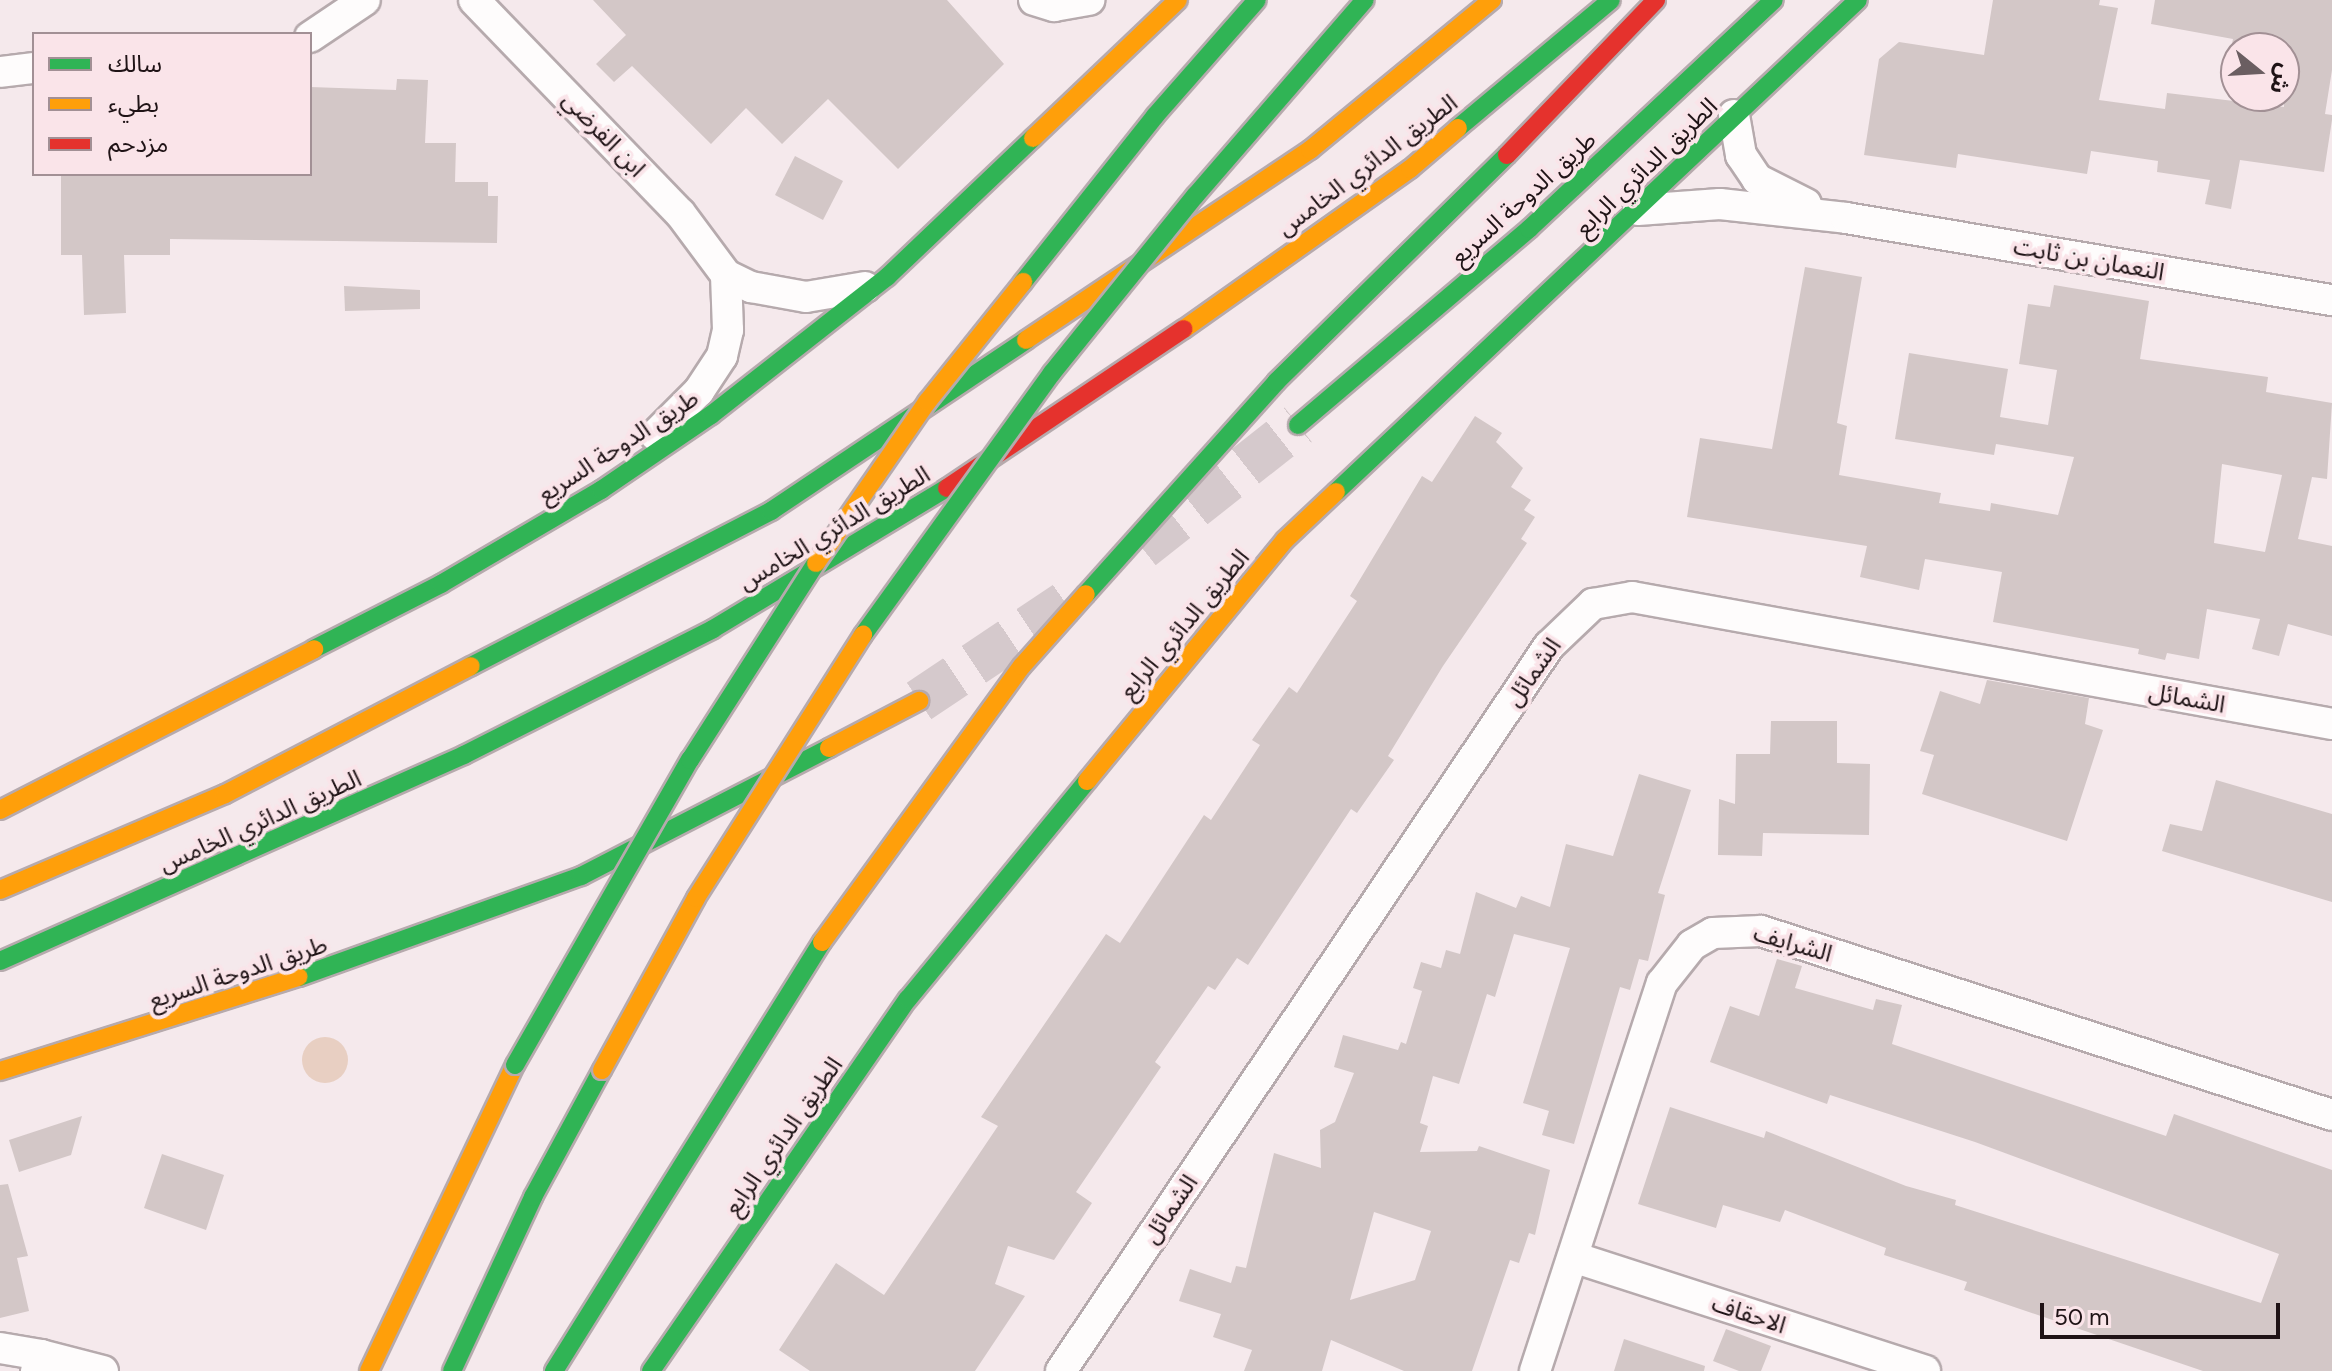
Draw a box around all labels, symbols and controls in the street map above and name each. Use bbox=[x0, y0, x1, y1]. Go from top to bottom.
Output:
legend bbox=[32, 32, 312, 176]
north arrow bbox=[2220, 32, 2300, 112]
text: سالك bbox=[108, 49, 162, 78]
text: ش bbox=[2264, 60, 2299, 97]
street label: ابن الفرضي bbox=[556, 85, 652, 183]
street label: الطريق الدائري الخامس bbox=[1271, 88, 1463, 242]
text: بطيء bbox=[108, 89, 159, 118]
street label: الطريق الدائري الرابع bbox=[1569, 92, 1723, 242]
street label: طريق الدوحة السريع bbox=[1444, 125, 1602, 271]
text: مزدحم bbox=[108, 129, 168, 158]
street label: النعمان بن ثابت bbox=[2011, 232, 2167, 286]
street label: طريق الدوحة السريع bbox=[532, 383, 704, 509]
street label: الطريق الدائري الخامس bbox=[733, 459, 935, 597]
street label: الطريق الدائري الرابع bbox=[1113, 543, 1255, 705]
street label: الشمائل bbox=[1499, 632, 1567, 712]
street label: الشمائل bbox=[2146, 677, 2228, 719]
street label: الطريق الدائري الخامس bbox=[155, 763, 365, 879]
street label: الشرايف bbox=[1750, 918, 1836, 968]
street label: طريق الدوحة السريع bbox=[145, 930, 331, 1014]
street label: الطريق الدائري الرابع bbox=[718, 1051, 848, 1221]
street label: الشمائل bbox=[1136, 1169, 1204, 1249]
scale bar bbox=[2044, 1287, 2284, 1337]
street label: الاحقاف bbox=[1708, 1289, 1790, 1339]
text: 50 m bbox=[2054, 1302, 2110, 1331]

